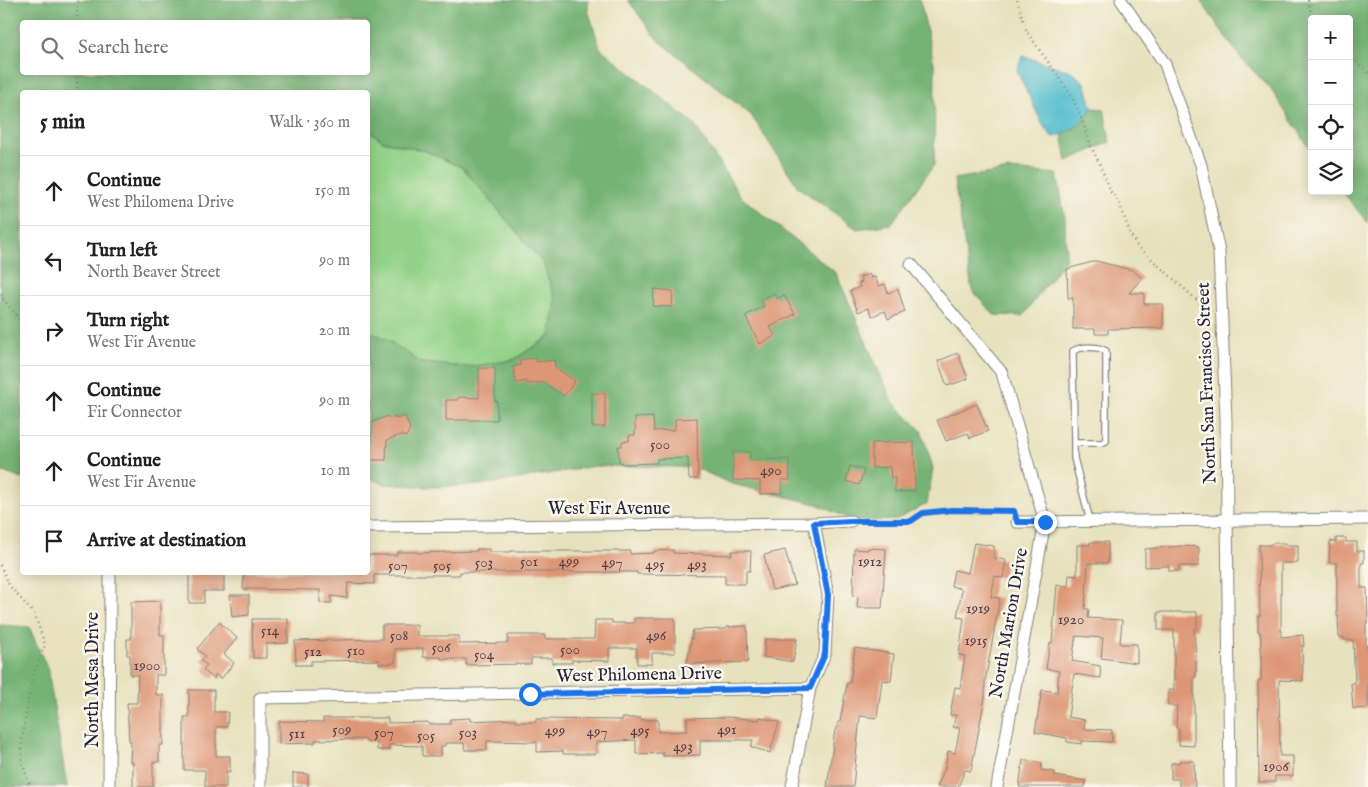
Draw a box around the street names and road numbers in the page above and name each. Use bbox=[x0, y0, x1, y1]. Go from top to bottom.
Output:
street label: North San Francisco Street bbox=[1192, 282, 1223, 484]
street label: West Fir Avenue bbox=[548, 498, 670, 521]
street label: North Marion Drive bbox=[985, 546, 1034, 700]
street label: North Mesa Drive bbox=[82, 612, 105, 748]
street label: West Philomena Drive bbox=[556, 663, 722, 688]

